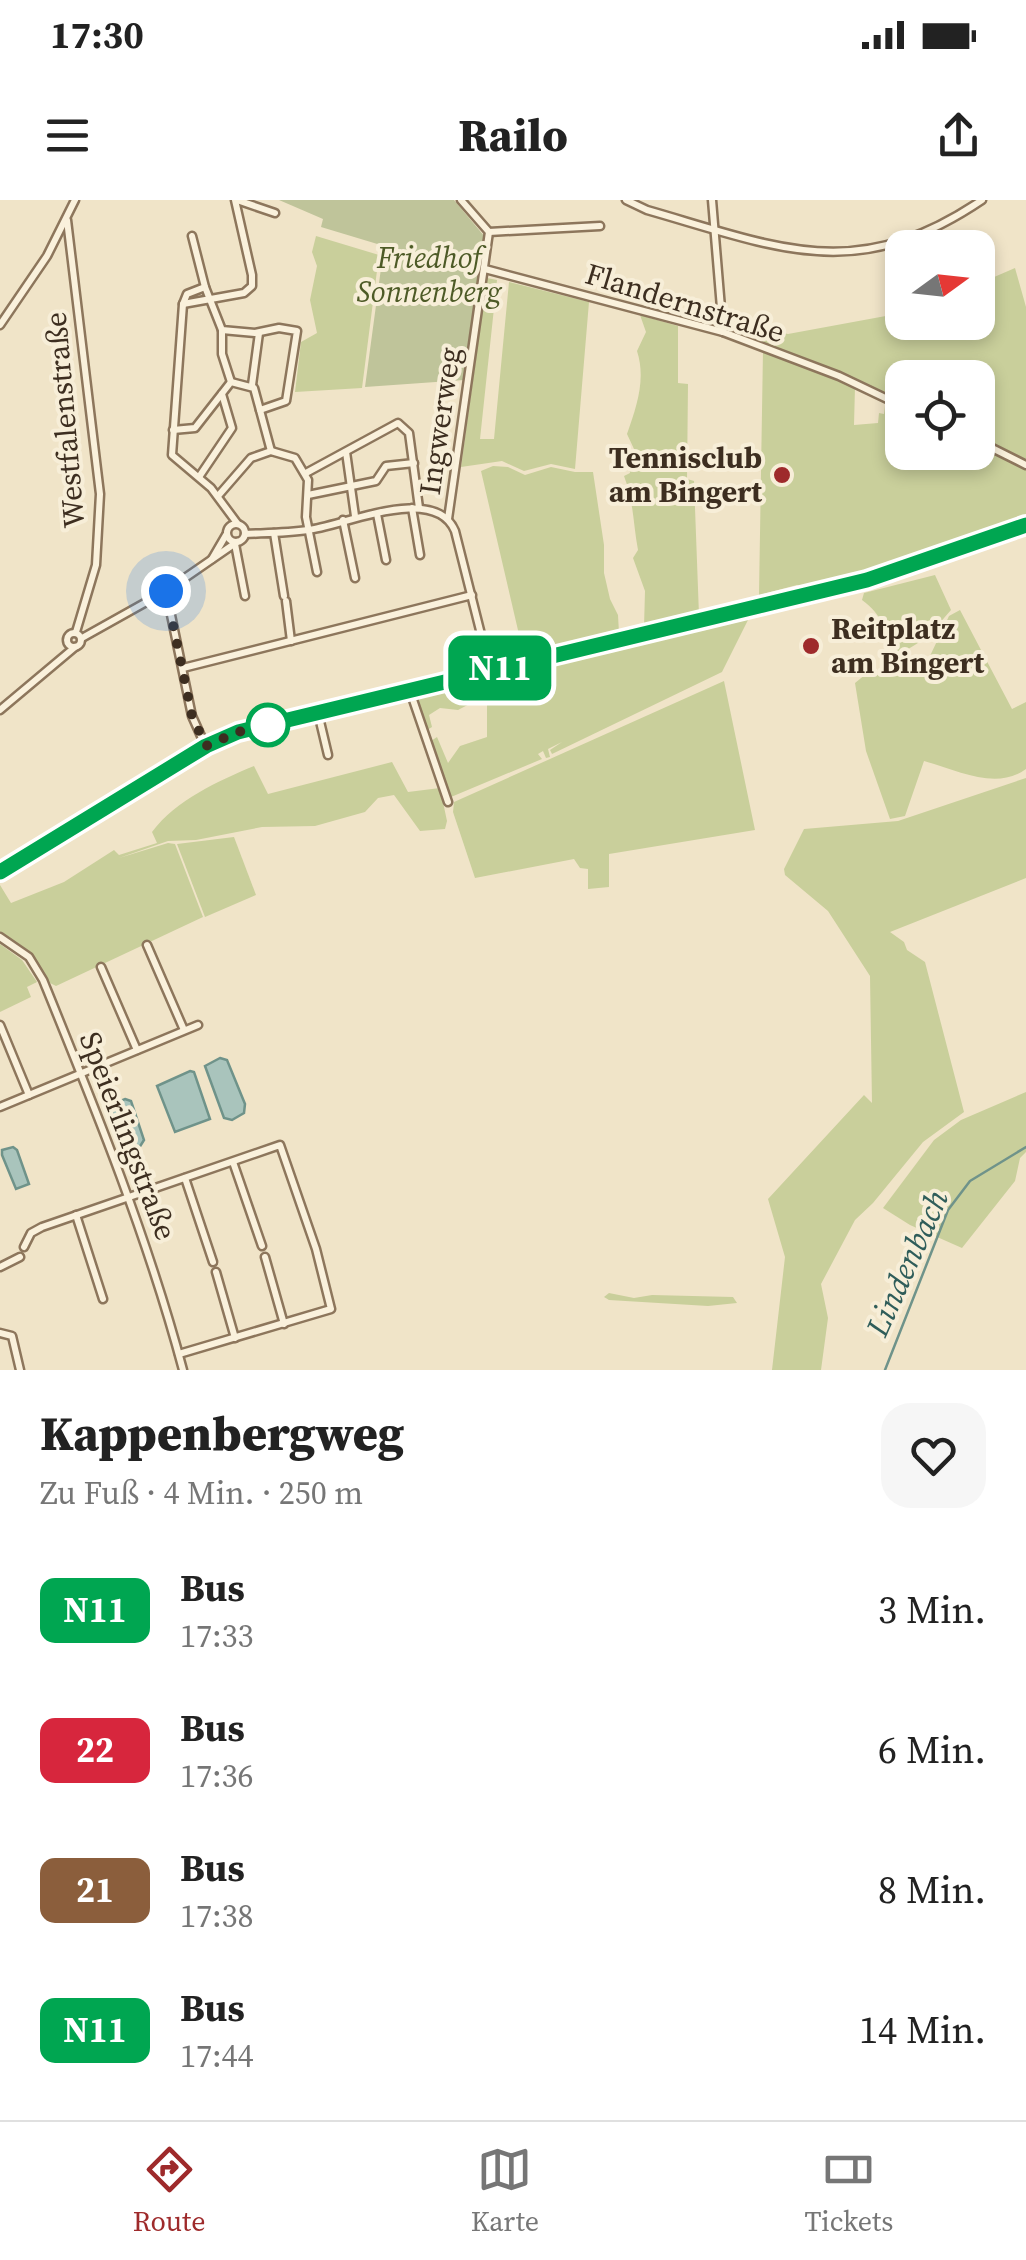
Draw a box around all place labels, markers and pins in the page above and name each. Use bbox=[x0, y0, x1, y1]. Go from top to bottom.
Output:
place label: Tennisclub am Bingert bbox=[609, 437, 762, 512]
marker: Tennisclub am Bingert bbox=[771, 464, 793, 486]
place label: Reitplatz am Bingert bbox=[831, 608, 985, 683]
marker: Reitplatz am Bingert bbox=[800, 635, 822, 657]
unlabelled marker bbox=[247, 704, 289, 746]

